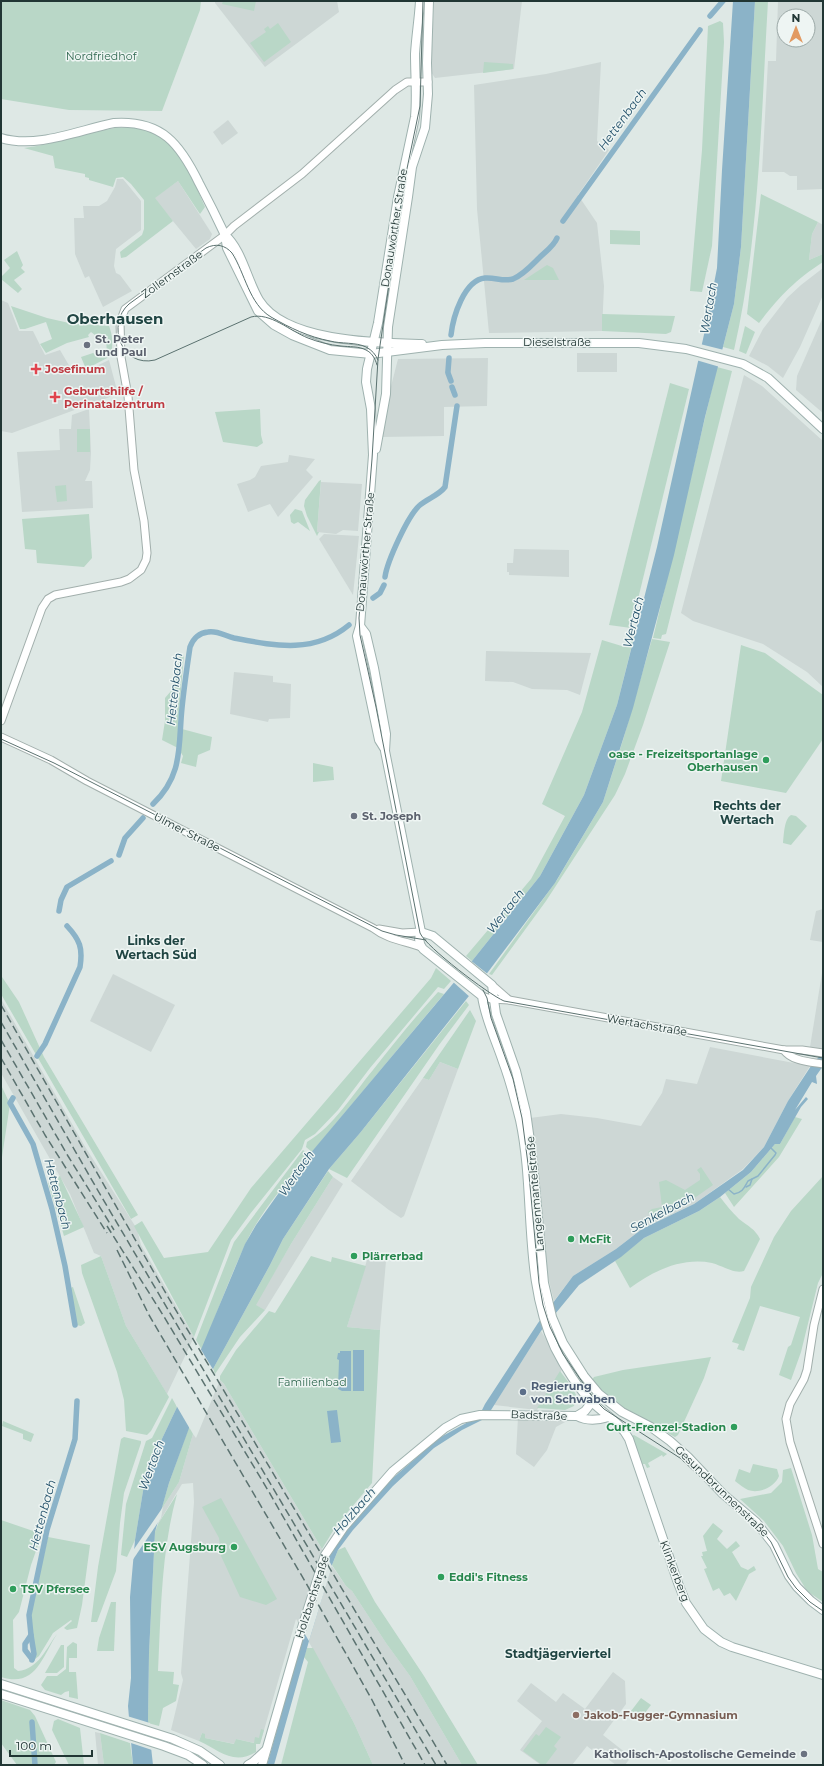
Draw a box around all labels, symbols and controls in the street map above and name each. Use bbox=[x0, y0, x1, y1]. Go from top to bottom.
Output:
north arrow bbox=[776, 8, 816, 48]
text: N bbox=[792, 11, 800, 25]
park label: Nordfriedhof bbox=[66, 49, 138, 63]
water label: Hettenbach bbox=[595, 85, 649, 153]
street label: Donauwörther Straße bbox=[378, 167, 410, 288]
street label: Zollernstraße bbox=[139, 247, 206, 301]
water label: Wertach bbox=[696, 281, 720, 335]
district label: Oberhausen bbox=[67, 309, 163, 328]
place label: St. Peter und Paul bbox=[95, 332, 146, 359]
street label: Dieselstraße bbox=[523, 335, 591, 349]
marker: St. Peter und Paul bbox=[82, 340, 92, 350]
place label: Josefinum bbox=[44, 362, 105, 376]
marker: Josefinum bbox=[30, 363, 42, 375]
place label: Geburtshilfe / Perinatalzentrum bbox=[64, 384, 165, 411]
marker: Geburtshilfe / Perinatalzentrum bbox=[49, 391, 61, 403]
street label: Donauwörther Straße bbox=[353, 491, 377, 612]
water label: Wertach bbox=[619, 595, 647, 649]
water label: Hettenbach bbox=[163, 652, 185, 726]
place label: oase - Freizeitsportanlage Oberhausen bbox=[609, 747, 758, 774]
marker: oase - Freizeitsportanlage Oberhausen bbox=[761, 755, 771, 765]
district label: Rechts der Wertach bbox=[713, 798, 781, 827]
street label: Ulmer Straße bbox=[151, 809, 223, 855]
place label: St. Joseph bbox=[362, 809, 421, 823]
marker: St. Joseph bbox=[349, 811, 359, 821]
water label: Wertach bbox=[483, 886, 527, 936]
district label: Links der Wertach Süd bbox=[115, 933, 197, 962]
street label: Wertachstraße bbox=[606, 1011, 689, 1039]
street label: Langenmantelstraße bbox=[523, 1135, 547, 1252]
water label: Wertach bbox=[275, 1147, 317, 1199]
water label: Hettenbach bbox=[41, 1157, 75, 1231]
water label: Senkelbach bbox=[627, 1189, 697, 1235]
place label: McFit bbox=[579, 1232, 611, 1246]
marker: McFit bbox=[566, 1234, 576, 1244]
place label: Plärrerbad bbox=[362, 1249, 423, 1263]
marker: Plärrerbad bbox=[349, 1251, 359, 1261]
park label: Familienbad bbox=[277, 1375, 347, 1389]
place label: Regierung von Schwaben bbox=[530, 1379, 615, 1406]
marker: Regierung von Schwaben bbox=[518, 1387, 528, 1397]
street label: Badstraße bbox=[511, 1407, 568, 1423]
place label: Curt-Frenzel-Stadion bbox=[606, 1420, 726, 1434]
marker: Curt-Frenzel-Stadion bbox=[729, 1422, 739, 1432]
water label: Wertach bbox=[135, 1438, 167, 1492]
street label: Gesundbrunnenstraße bbox=[672, 1442, 772, 1540]
water label: Hettenbach bbox=[25, 1478, 59, 1552]
water label: Holzbach bbox=[329, 1484, 379, 1538]
street label: Klinkerberg bbox=[657, 1538, 693, 1604]
place label: ESV Augsburg bbox=[143, 1540, 226, 1554]
marker: ESV Augsburg bbox=[229, 1542, 239, 1552]
street label: Holzbachstraße bbox=[292, 1554, 332, 1640]
place label: Eddi's Fitness bbox=[449, 1570, 528, 1584]
marker: Eddi's Fitness bbox=[436, 1572, 446, 1582]
place label: TSV Pfersee bbox=[21, 1582, 90, 1596]
marker: TSV Pfersee bbox=[8, 1584, 18, 1594]
district label: Stadtjägerviertel bbox=[505, 1646, 611, 1661]
place label: Jakob-Fugger-Gymnasium bbox=[583, 1708, 738, 1722]
marker: Jakob-Fugger-Gymnasium bbox=[571, 1710, 581, 1720]
scale bar bbox=[10, 1732, 92, 1758]
text: 100 m bbox=[16, 1738, 52, 1753]
place label: Katholisch-Apostolische Gemeinde bbox=[594, 1747, 796, 1761]
marker: Katholisch-Apostolische Gemeinde bbox=[799, 1749, 809, 1759]

